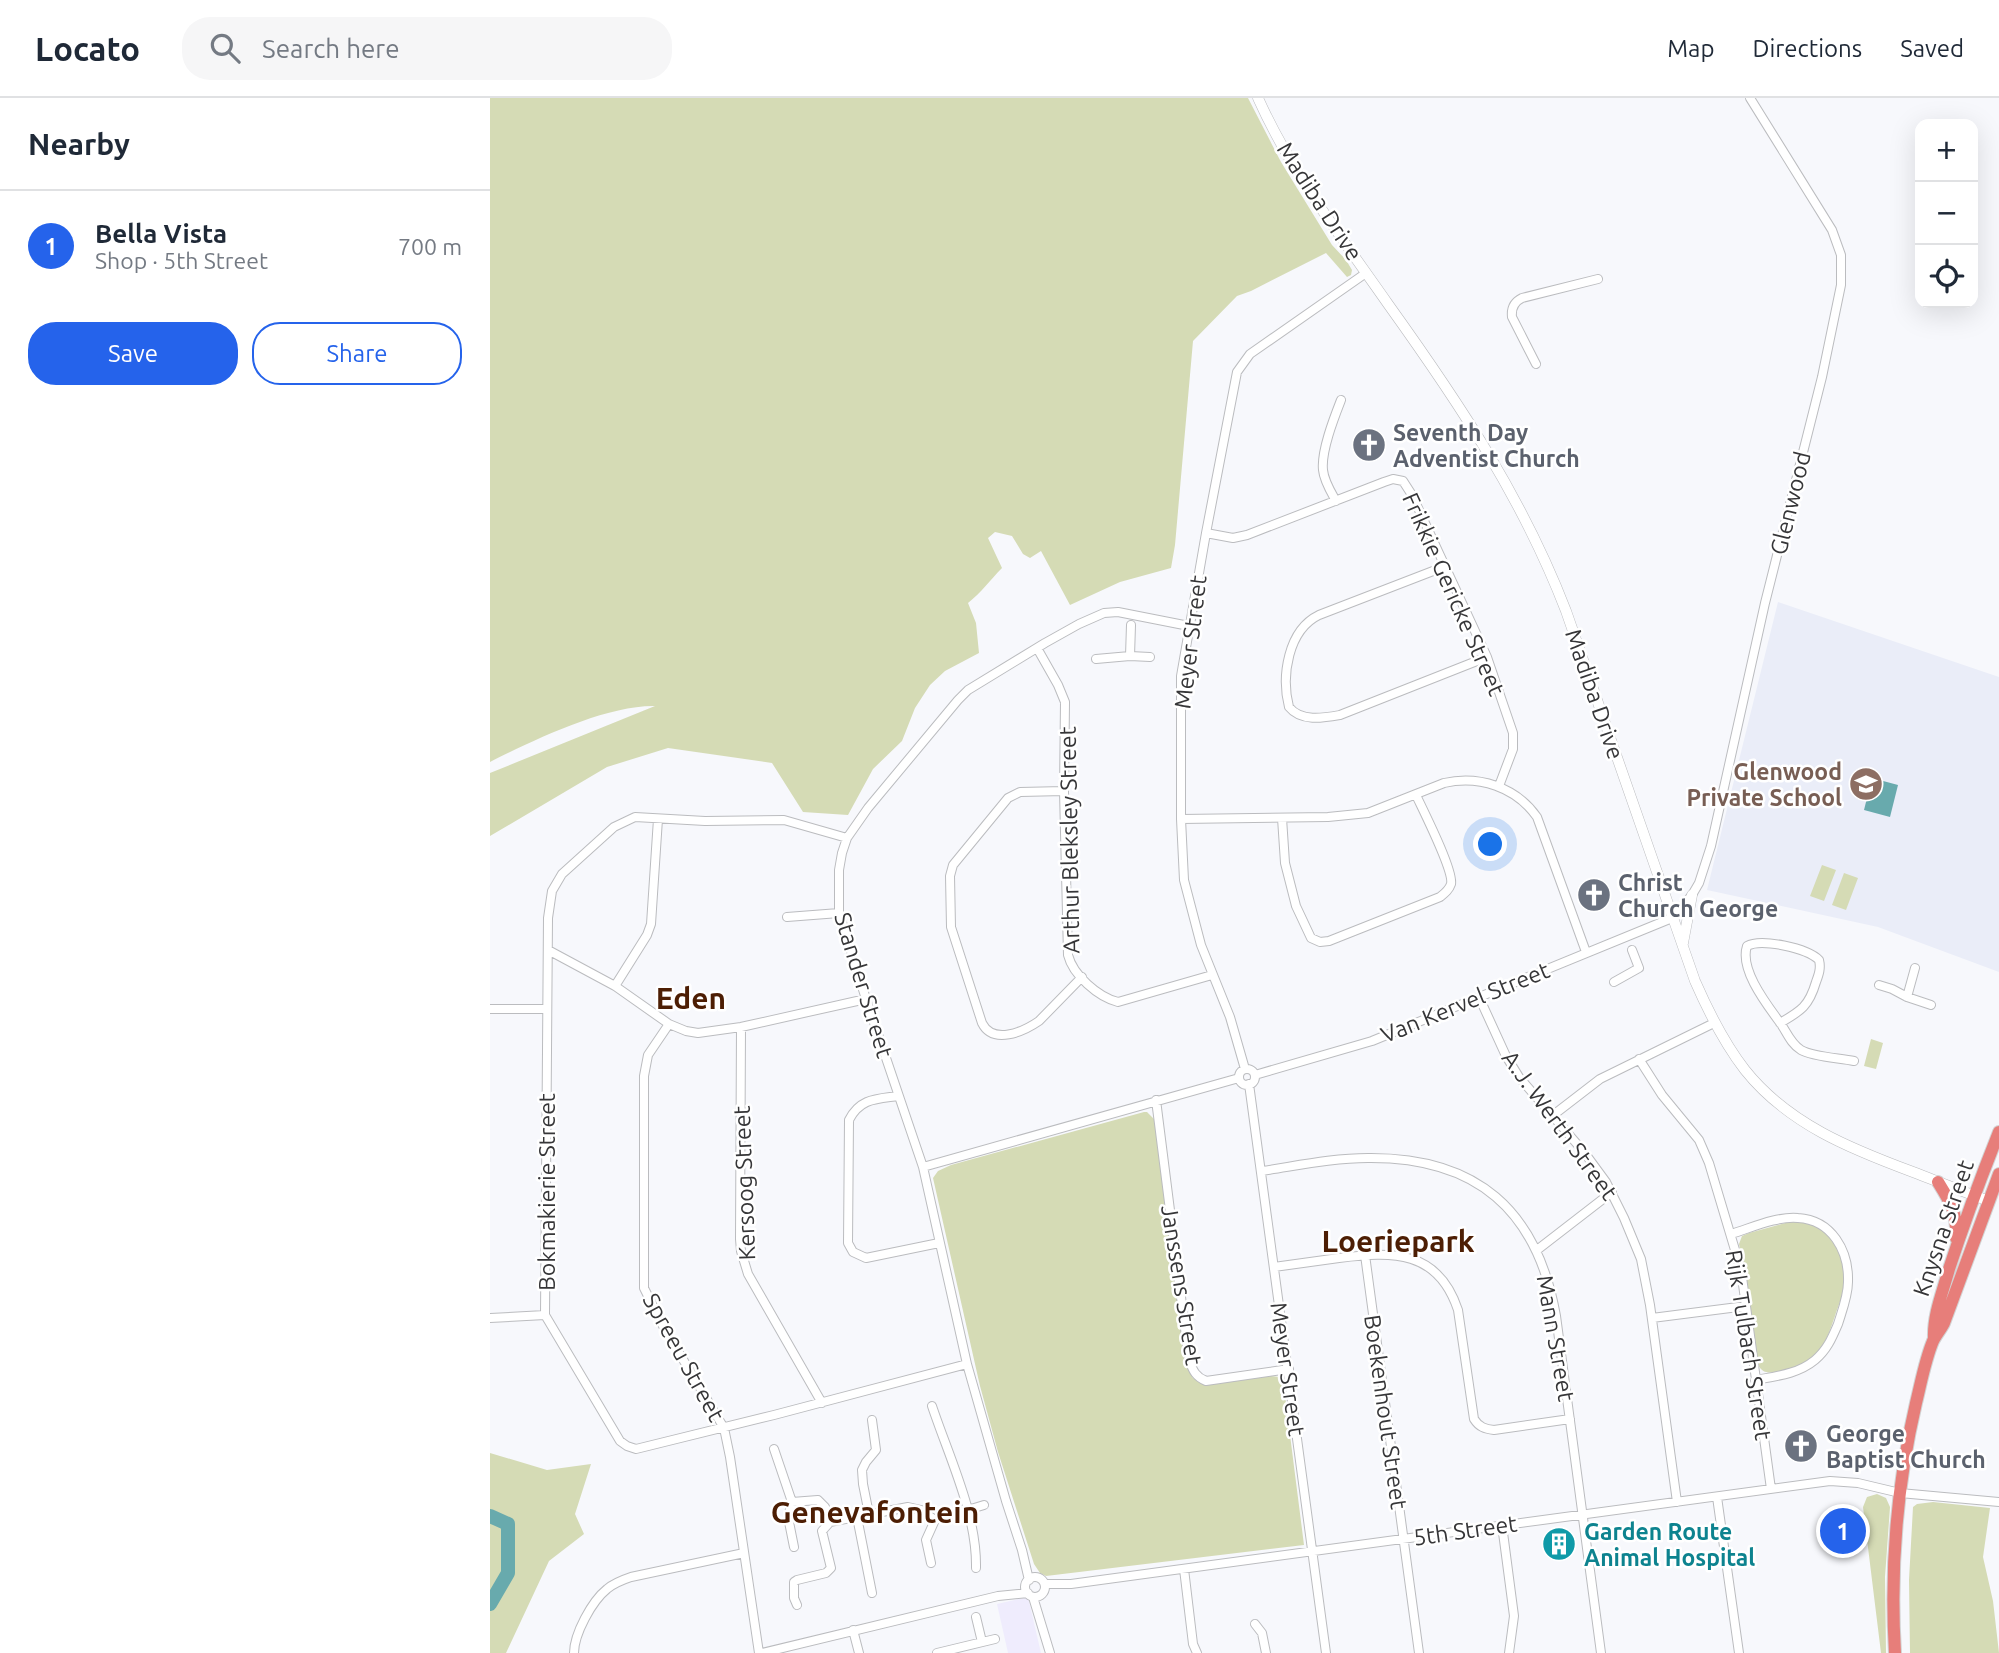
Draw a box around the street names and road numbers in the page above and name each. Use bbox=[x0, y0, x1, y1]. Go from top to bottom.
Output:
street label: Madiba Drive bbox=[1273, 137, 1367, 265]
street label: Glenwood bbox=[1765, 449, 1815, 557]
street label: Frikkie Gericke Street bbox=[1398, 489, 1510, 699]
street label: Meyer Street bbox=[1169, 574, 1211, 710]
street label: Madiba Drive bbox=[1561, 626, 1629, 762]
street label: Arthur Bleksley Street bbox=[1055, 726, 1083, 954]
street label: Stander Street bbox=[830, 909, 898, 1061]
street label: Van Kervel Street bbox=[1377, 957, 1553, 1047]
street label: A.J. Werth Street bbox=[1498, 1046, 1622, 1204]
street label: Bokmakierie Street bbox=[534, 1093, 559, 1291]
street label: Kersoog Street bbox=[729, 1105, 759, 1261]
street label: Knysna Street bbox=[1908, 1157, 1978, 1299]
street label: Janssens Street bbox=[1157, 1203, 1207, 1367]
street label: Rijk Tulbach Street bbox=[1722, 1248, 1776, 1442]
street label: Mann Street bbox=[1533, 1273, 1579, 1403]
street label: Spreeu Street bbox=[639, 1289, 729, 1425]
street label: Meyer Street bbox=[1266, 1301, 1310, 1437]
street label: Boekenhout Street bbox=[1360, 1313, 1412, 1511]
street label: 5th Street bbox=[1411, 1510, 1519, 1550]

